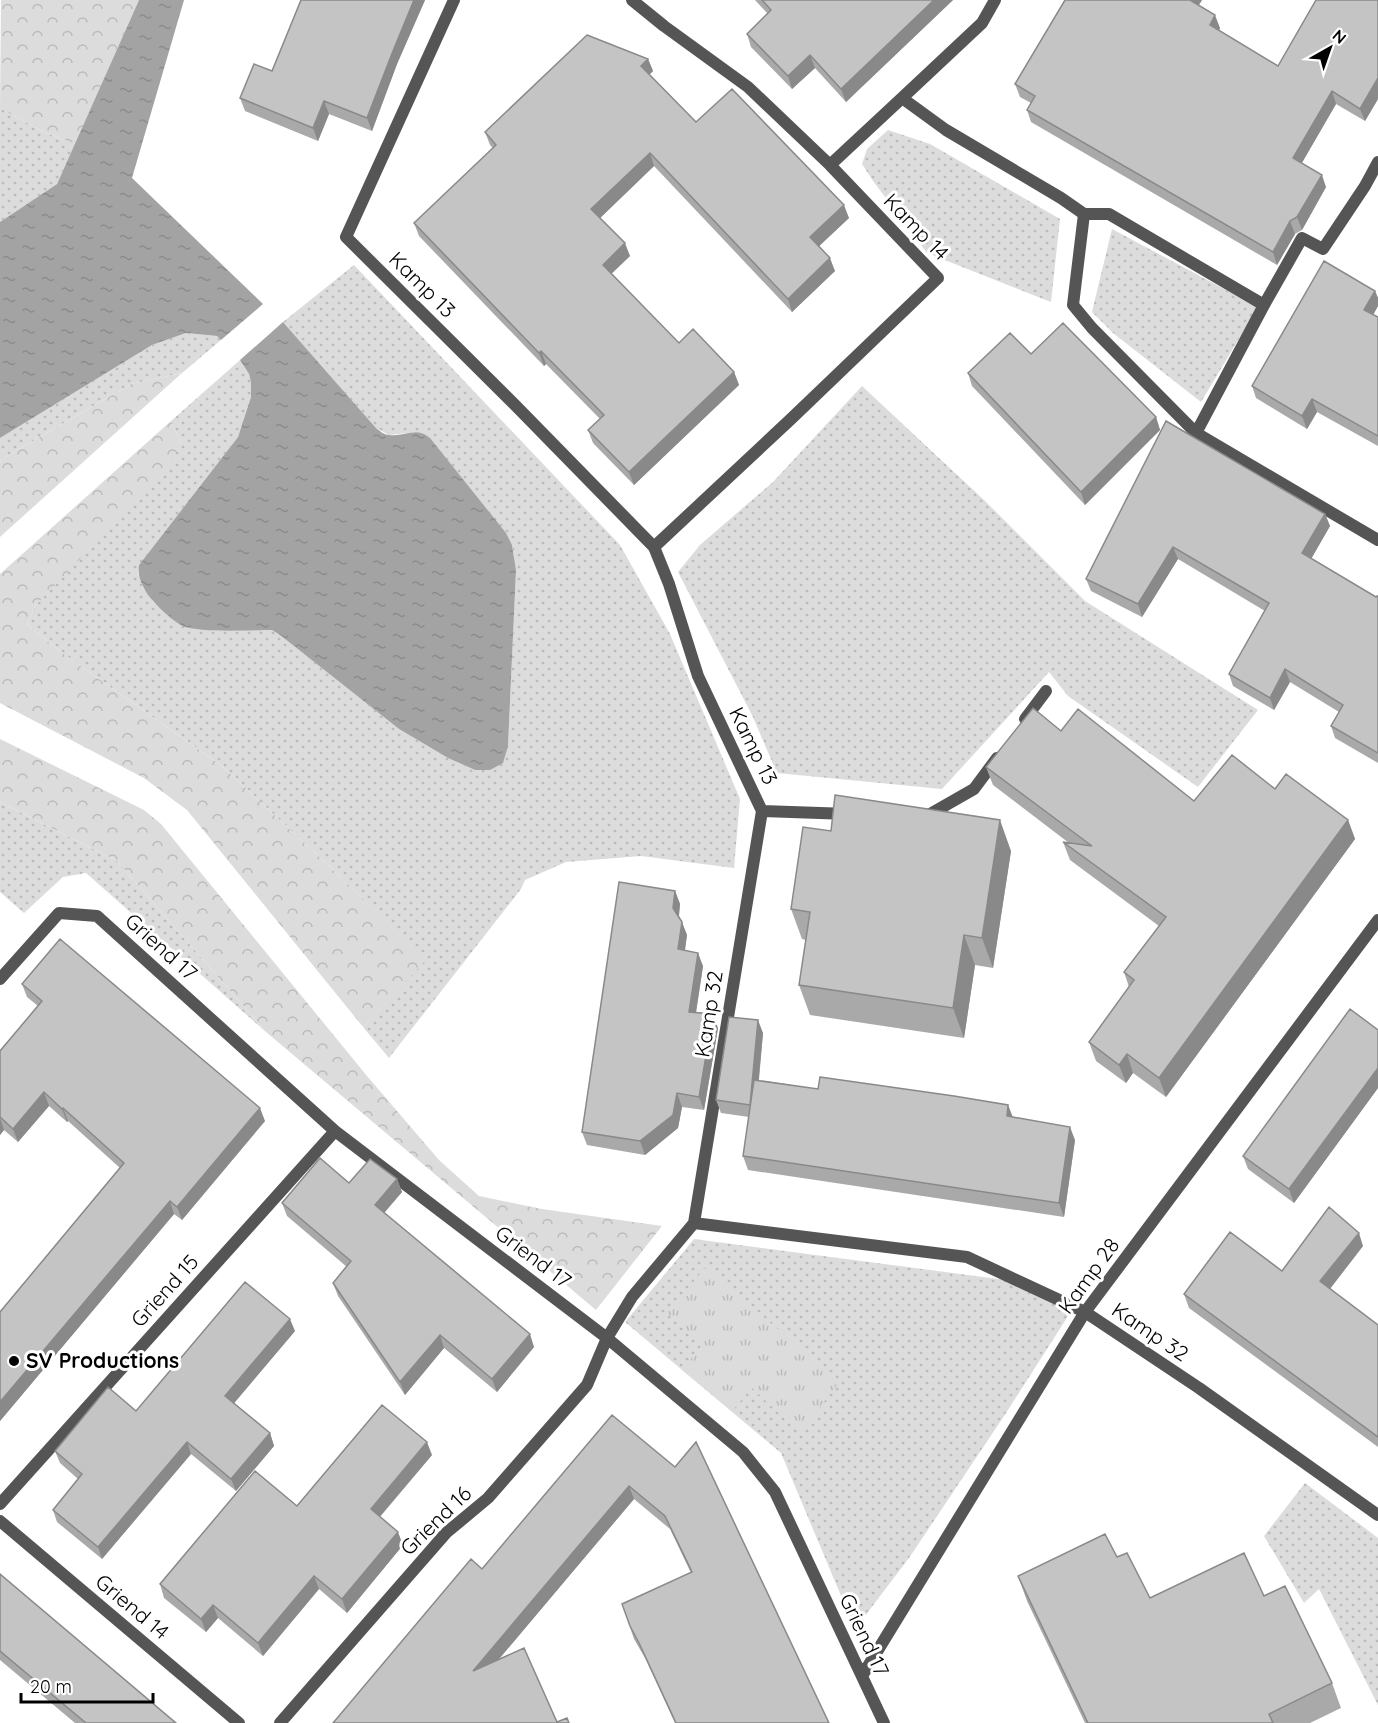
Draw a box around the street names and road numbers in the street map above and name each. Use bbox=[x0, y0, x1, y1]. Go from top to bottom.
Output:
street label: Kamp 14 bbox=[879, 187, 955, 265]
street label: Kamp 13 bbox=[384, 246, 461, 323]
street label: Kamp 13 bbox=[724, 702, 784, 789]
street label: Griend 17 bbox=[120, 907, 203, 986]
street label: Kamp 32 bbox=[688, 969, 728, 1059]
street label: Griend 17 bbox=[491, 1219, 577, 1293]
street label: Kamp 28 bbox=[1052, 1232, 1124, 1318]
street label: Griend 15 bbox=[125, 1249, 204, 1332]
street label: Kamp 32 bbox=[1107, 1296, 1194, 1366]
street label: Griend 16 bbox=[394, 1480, 476, 1560]
street label: Griend 14 bbox=[91, 1568, 175, 1645]
street label: Griend 17 bbox=[834, 1589, 895, 1680]

